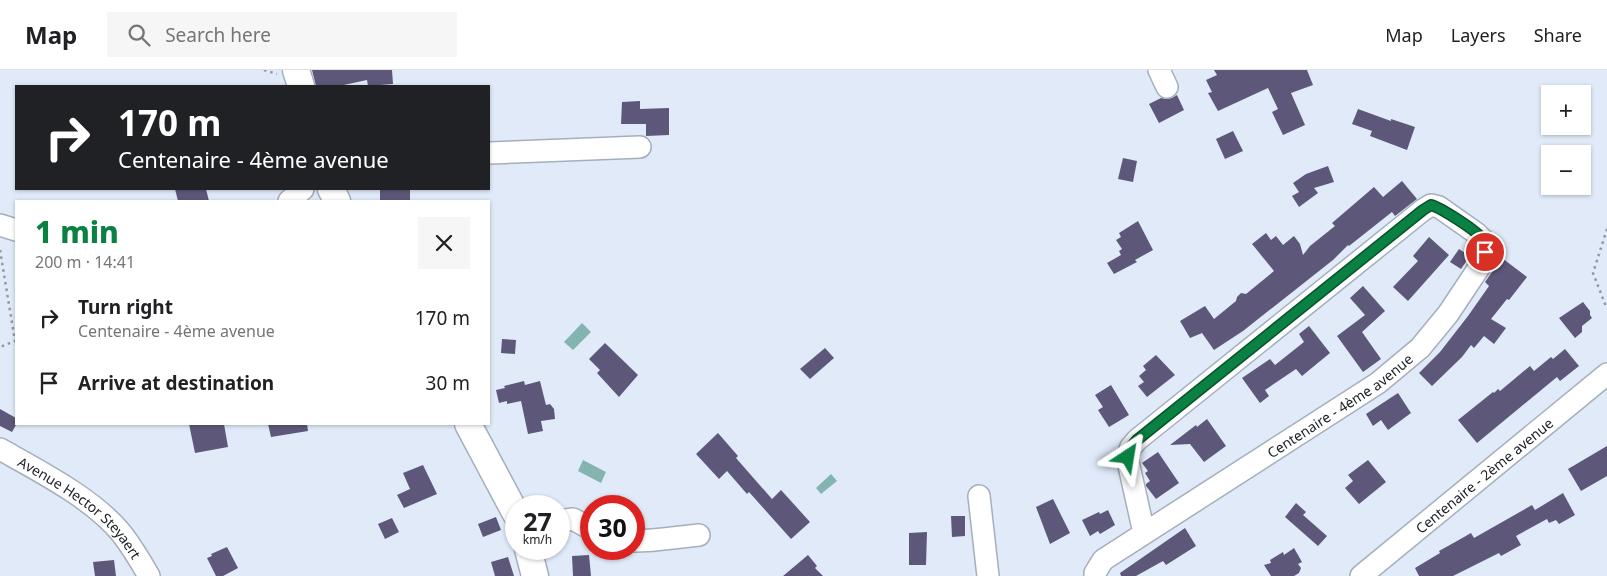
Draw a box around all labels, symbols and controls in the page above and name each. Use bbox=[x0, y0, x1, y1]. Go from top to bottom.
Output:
search box bbox=[107, 12, 457, 57]
text: Map bbox=[25, 18, 77, 51]
icon: search bbox=[125, 21, 153, 49]
text: Search here bbox=[165, 22, 271, 48]
text: Map bbox=[1385, 23, 1423, 47]
text: Layers bbox=[1451, 23, 1506, 47]
text: Share bbox=[1534, 23, 1582, 47]
map controls bbox=[1541, 85, 1591, 195]
button: + bbox=[1541, 85, 1591, 135]
text: 170 m bbox=[118, 99, 221, 146]
icon: right bbox=[35, 105, 100, 170]
text: Centenaire - 4ème avenue bbox=[118, 144, 389, 174]
button: − bbox=[1541, 145, 1591, 195]
text: 1 min bbox=[35, 211, 119, 252]
button: close bbox=[418, 217, 470, 269]
pin bbox=[1464, 231, 1506, 273]
icon: arrive bbox=[1471, 238, 1499, 266]
text: 200 m · 14:41 bbox=[35, 251, 135, 273]
text: Turn right bbox=[78, 294, 173, 320]
icon: right bbox=[35, 304, 63, 332]
text: 170 m bbox=[415, 305, 470, 331]
text: Centenaire - 4ème avenue bbox=[78, 320, 275, 342]
street label: Centenaire - 4ème avenue bbox=[1263, 349, 1416, 462]
icon: arrive bbox=[35, 369, 63, 397]
text: Arrive at destination bbox=[78, 370, 274, 396]
text: 30 m bbox=[426, 370, 470, 396]
street label: Centenaire - 2ème avenue bbox=[1411, 413, 1557, 537]
position arrow bbox=[1101, 430, 1153, 482]
street label: Avenue Hector Steyaert bbox=[15, 452, 146, 562]
speed limit sign: 30 bbox=[580, 495, 645, 560]
text: 27 bbox=[523, 504, 552, 538]
text: km/h bbox=[523, 531, 552, 548]

